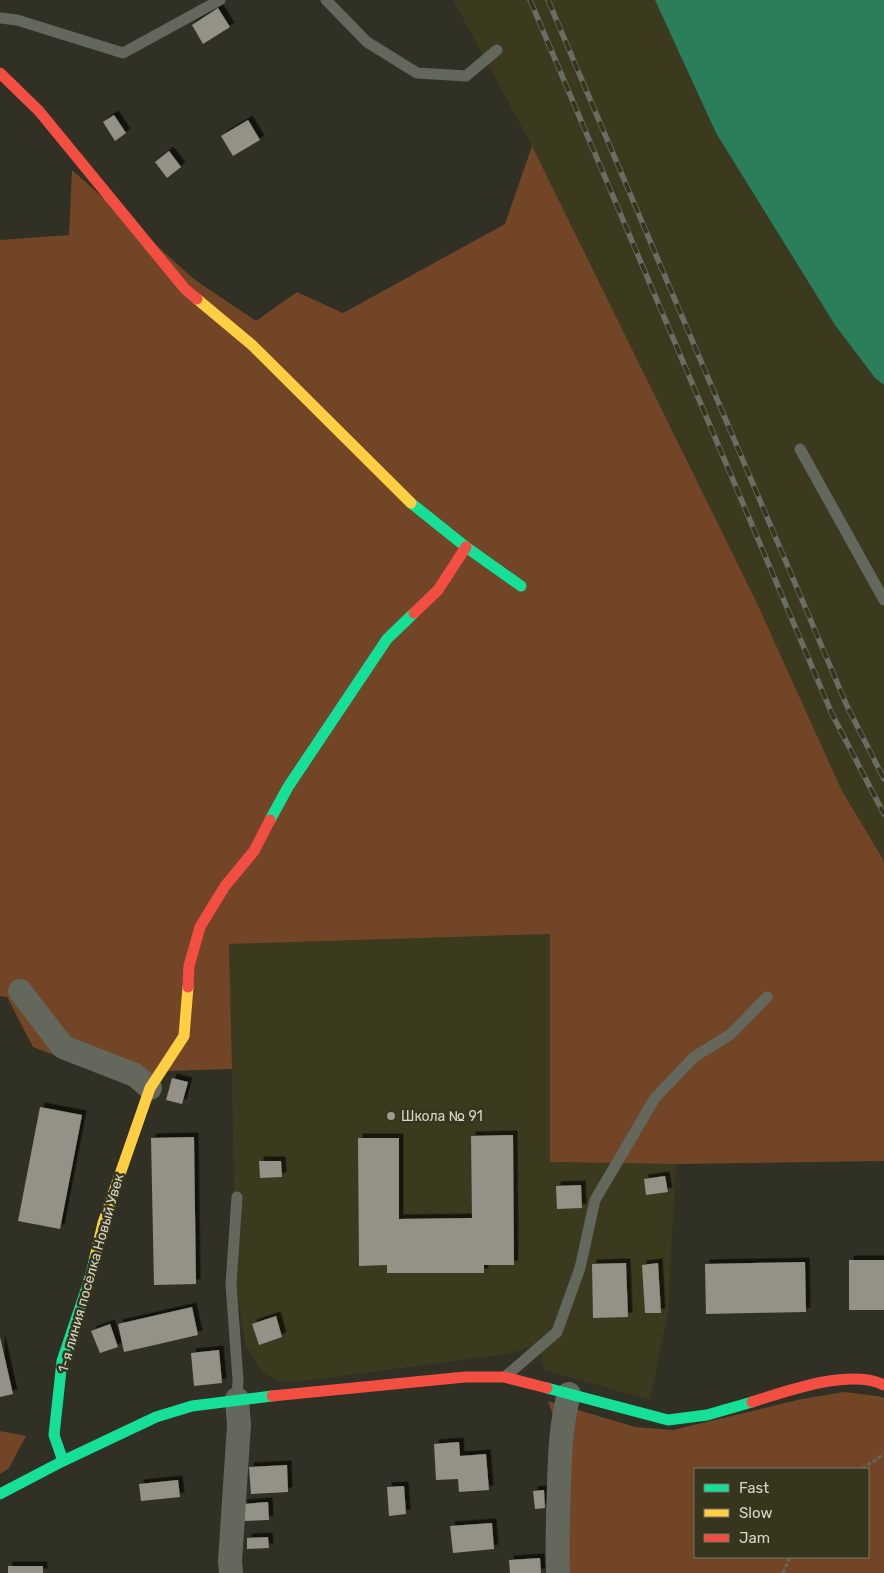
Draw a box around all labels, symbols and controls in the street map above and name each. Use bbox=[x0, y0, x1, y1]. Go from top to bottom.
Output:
place label: Школа № 91 bbox=[401, 1108, 483, 1125]
marker: Школа № 91 bbox=[385, 1110, 397, 1122]
street label: 1-я линия посёлка Новый Увек bbox=[54, 1171, 128, 1374]
legend bbox=[694, 1468, 869, 1558]
text: Fast bbox=[739, 1479, 769, 1497]
text: Slow bbox=[739, 1504, 772, 1522]
text: Jam bbox=[739, 1529, 770, 1547]

